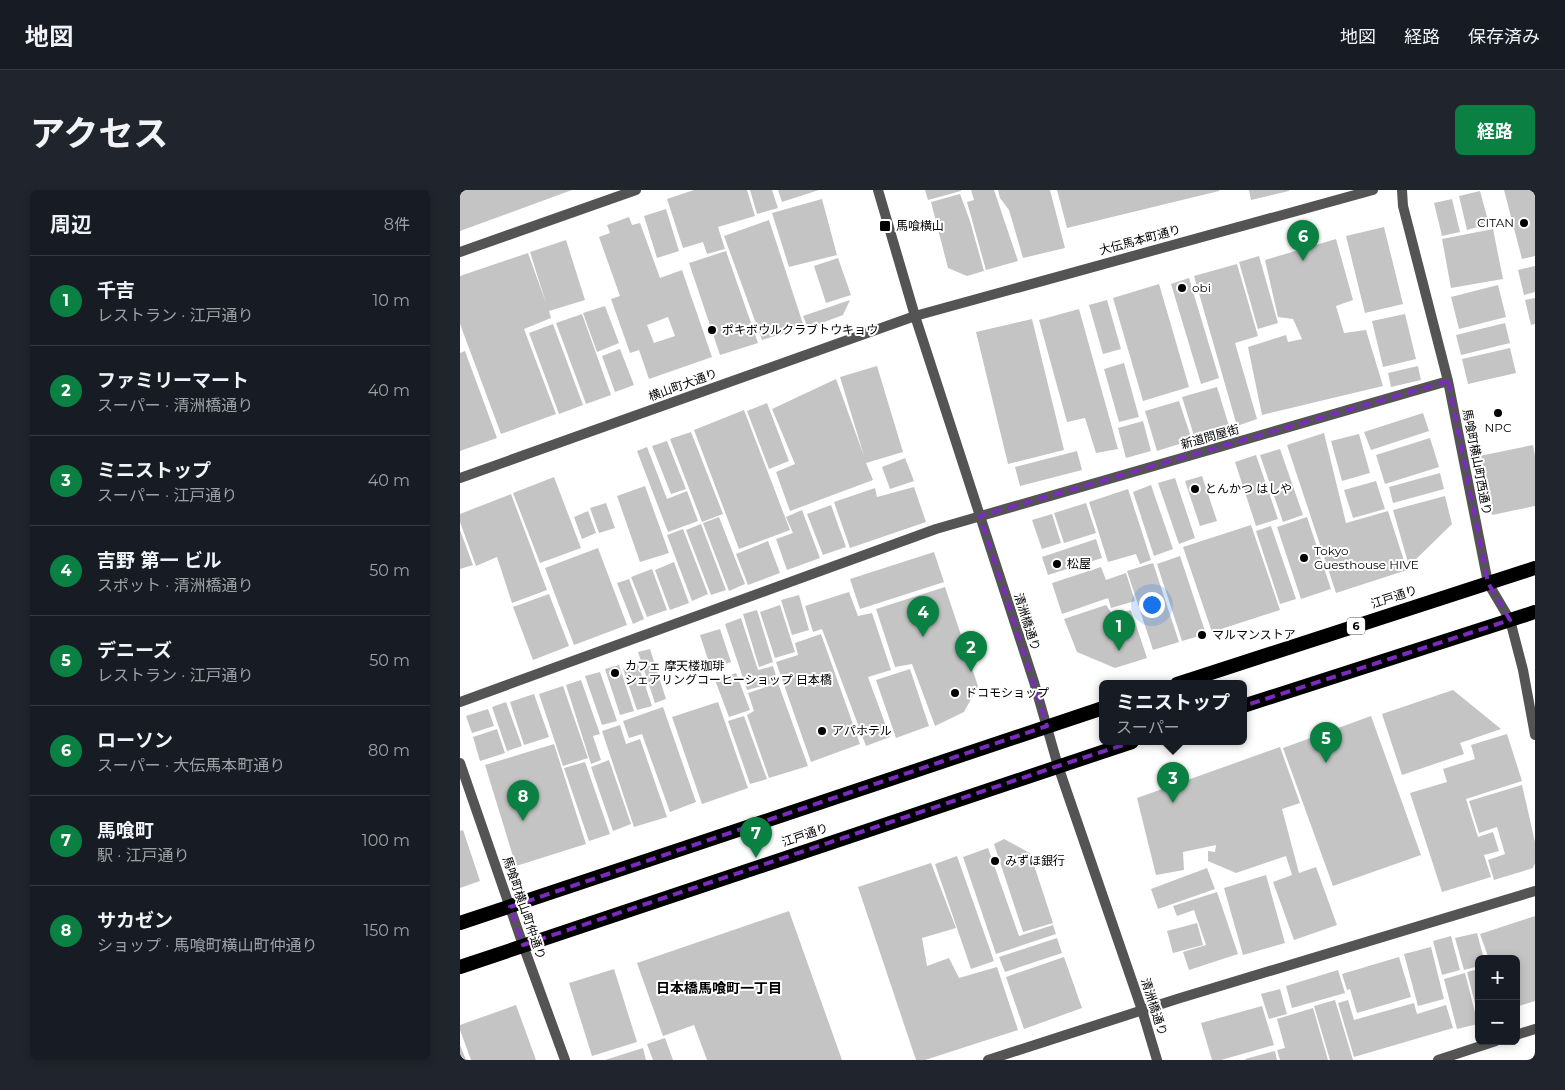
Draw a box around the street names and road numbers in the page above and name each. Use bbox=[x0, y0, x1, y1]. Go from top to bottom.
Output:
street label: 大伝馬本町通り bbox=[1097, 221, 1182, 258]
street label: 横山町大通り bbox=[646, 365, 719, 404]
street label: 馬喰町横山町西通り bbox=[1460, 407, 1495, 516]
street label: 新道問屋街 bbox=[1179, 421, 1241, 452]
street label: 江戸通り bbox=[1369, 582, 1419, 611]
street label: 清洲橋通り bbox=[1011, 591, 1044, 653]
road number: 6 bbox=[1347, 618, 1365, 634]
street label: 江戸通り bbox=[780, 820, 830, 849]
street label: 馬喰町横山町仲通り bbox=[500, 854, 549, 961]
street label: 清洲橋通り bbox=[1138, 976, 1171, 1038]

